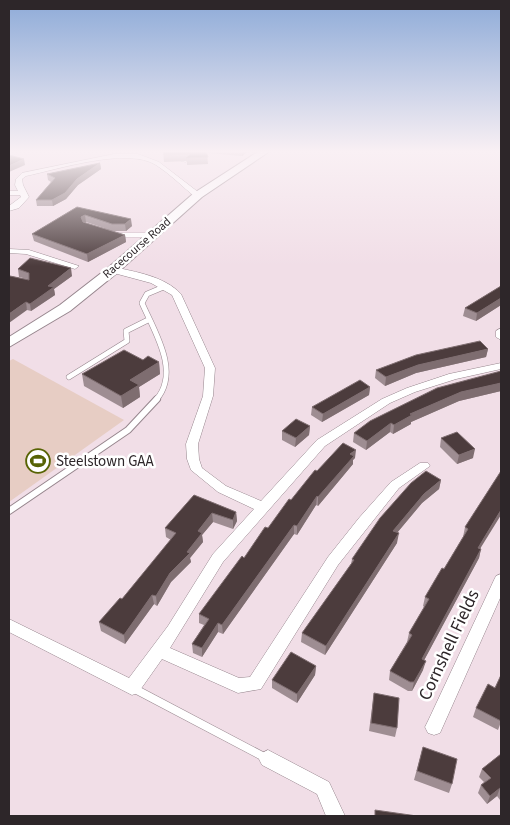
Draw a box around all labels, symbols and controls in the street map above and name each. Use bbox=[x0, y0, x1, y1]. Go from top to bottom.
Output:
street label: Racecourse Road bbox=[99, 214, 175, 282]
sports icon: Steelstown GAA bbox=[25, 448, 51, 474]
place label: Steelstown GAA bbox=[56, 451, 154, 472]
street label: Cornshell Fields bbox=[412, 586, 486, 704]

